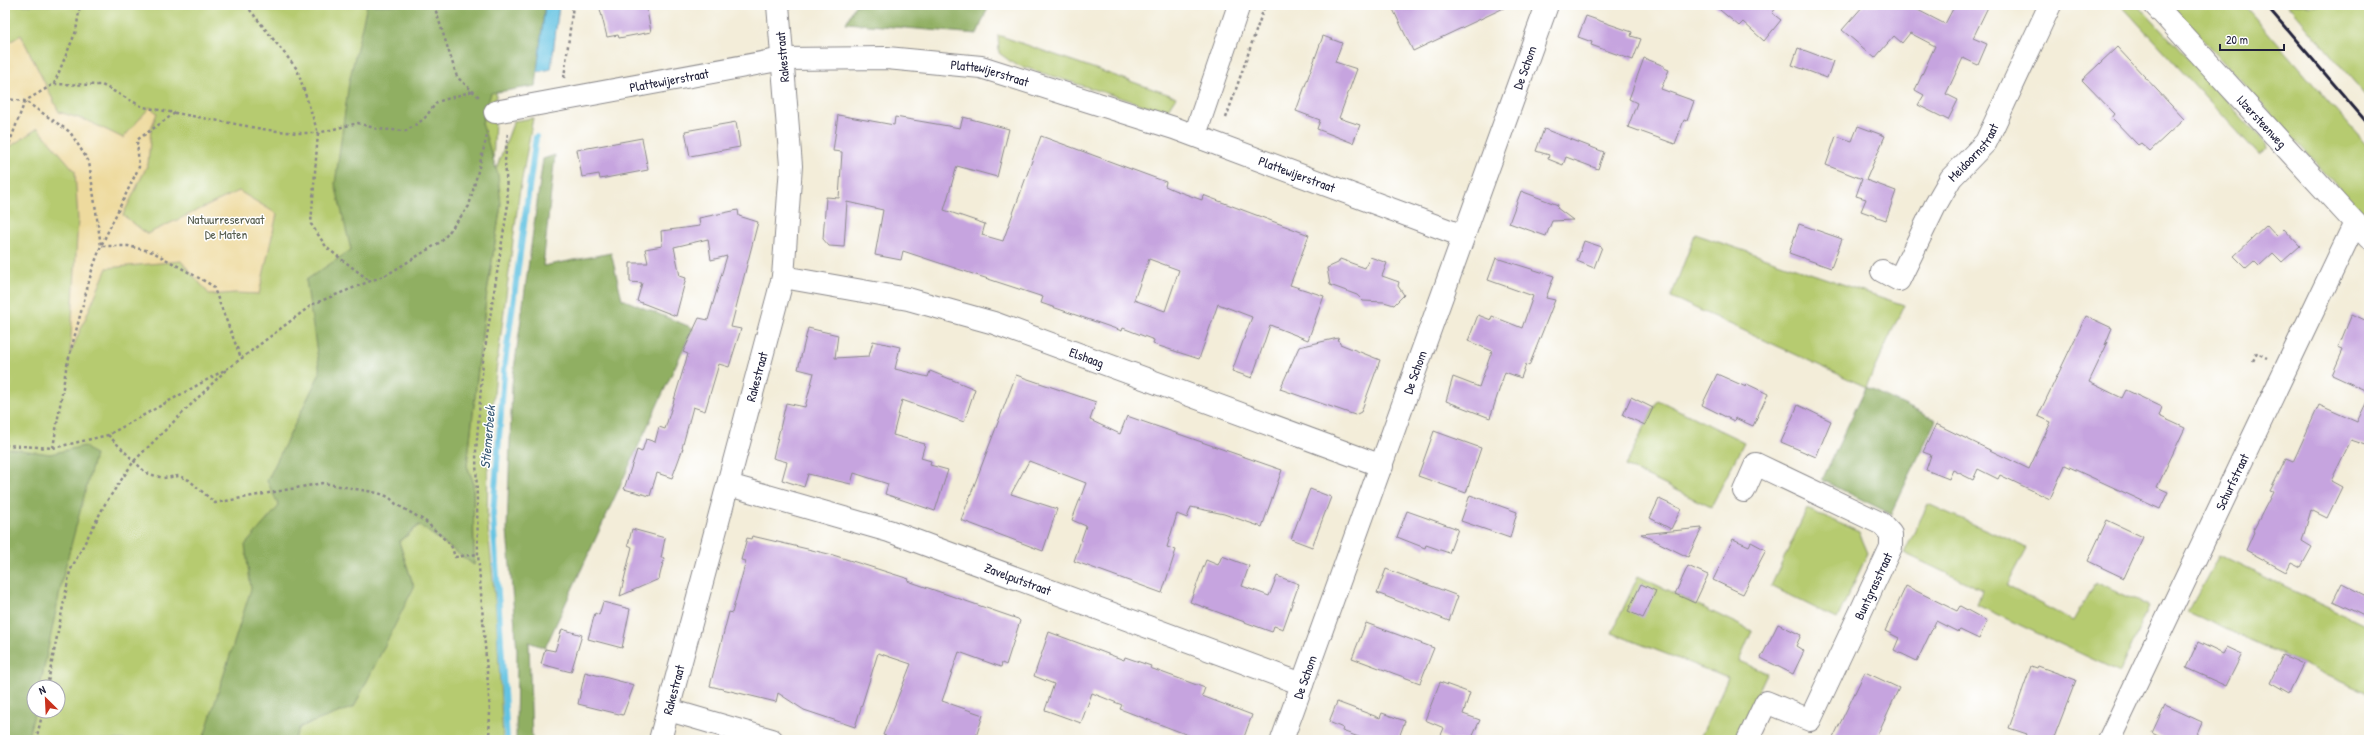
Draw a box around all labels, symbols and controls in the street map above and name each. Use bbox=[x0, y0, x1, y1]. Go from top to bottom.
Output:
scale bar bbox=[2220, 26, 2284, 52]
street label: Rakestraat bbox=[771, 30, 793, 83]
text: 20 m bbox=[2226, 31, 2248, 48]
street label: De Schom bbox=[1508, 43, 1541, 92]
street label: Plattewijerstraat bbox=[950, 55, 1032, 91]
street label: Plattewijerstraat bbox=[628, 64, 711, 96]
street label: IJzersteenweg bbox=[2233, 91, 2291, 152]
street label: Meidoornstraat bbox=[1943, 120, 2003, 185]
street label: Plattewijerstraat bbox=[1256, 151, 1338, 197]
park label: Natuurreservaat De Maten bbox=[187, 210, 265, 243]
street label: Elshaag bbox=[1067, 343, 1107, 372]
street label: De Schom bbox=[1399, 348, 1431, 396]
street label: Rakestraat bbox=[741, 349, 772, 403]
water label: Stiemerbeek bbox=[475, 404, 499, 469]
street label: Schurfstraat bbox=[2211, 450, 2253, 513]
street label: Buntgrasstraat bbox=[1850, 549, 1897, 623]
street label: Zavelputstraat bbox=[982, 558, 1054, 600]
street label: De Schom bbox=[1289, 653, 1321, 701]
street label: Rakestraat bbox=[658, 662, 689, 717]
north arrow bbox=[26, 679, 66, 719]
text: N bbox=[36, 682, 48, 697]

